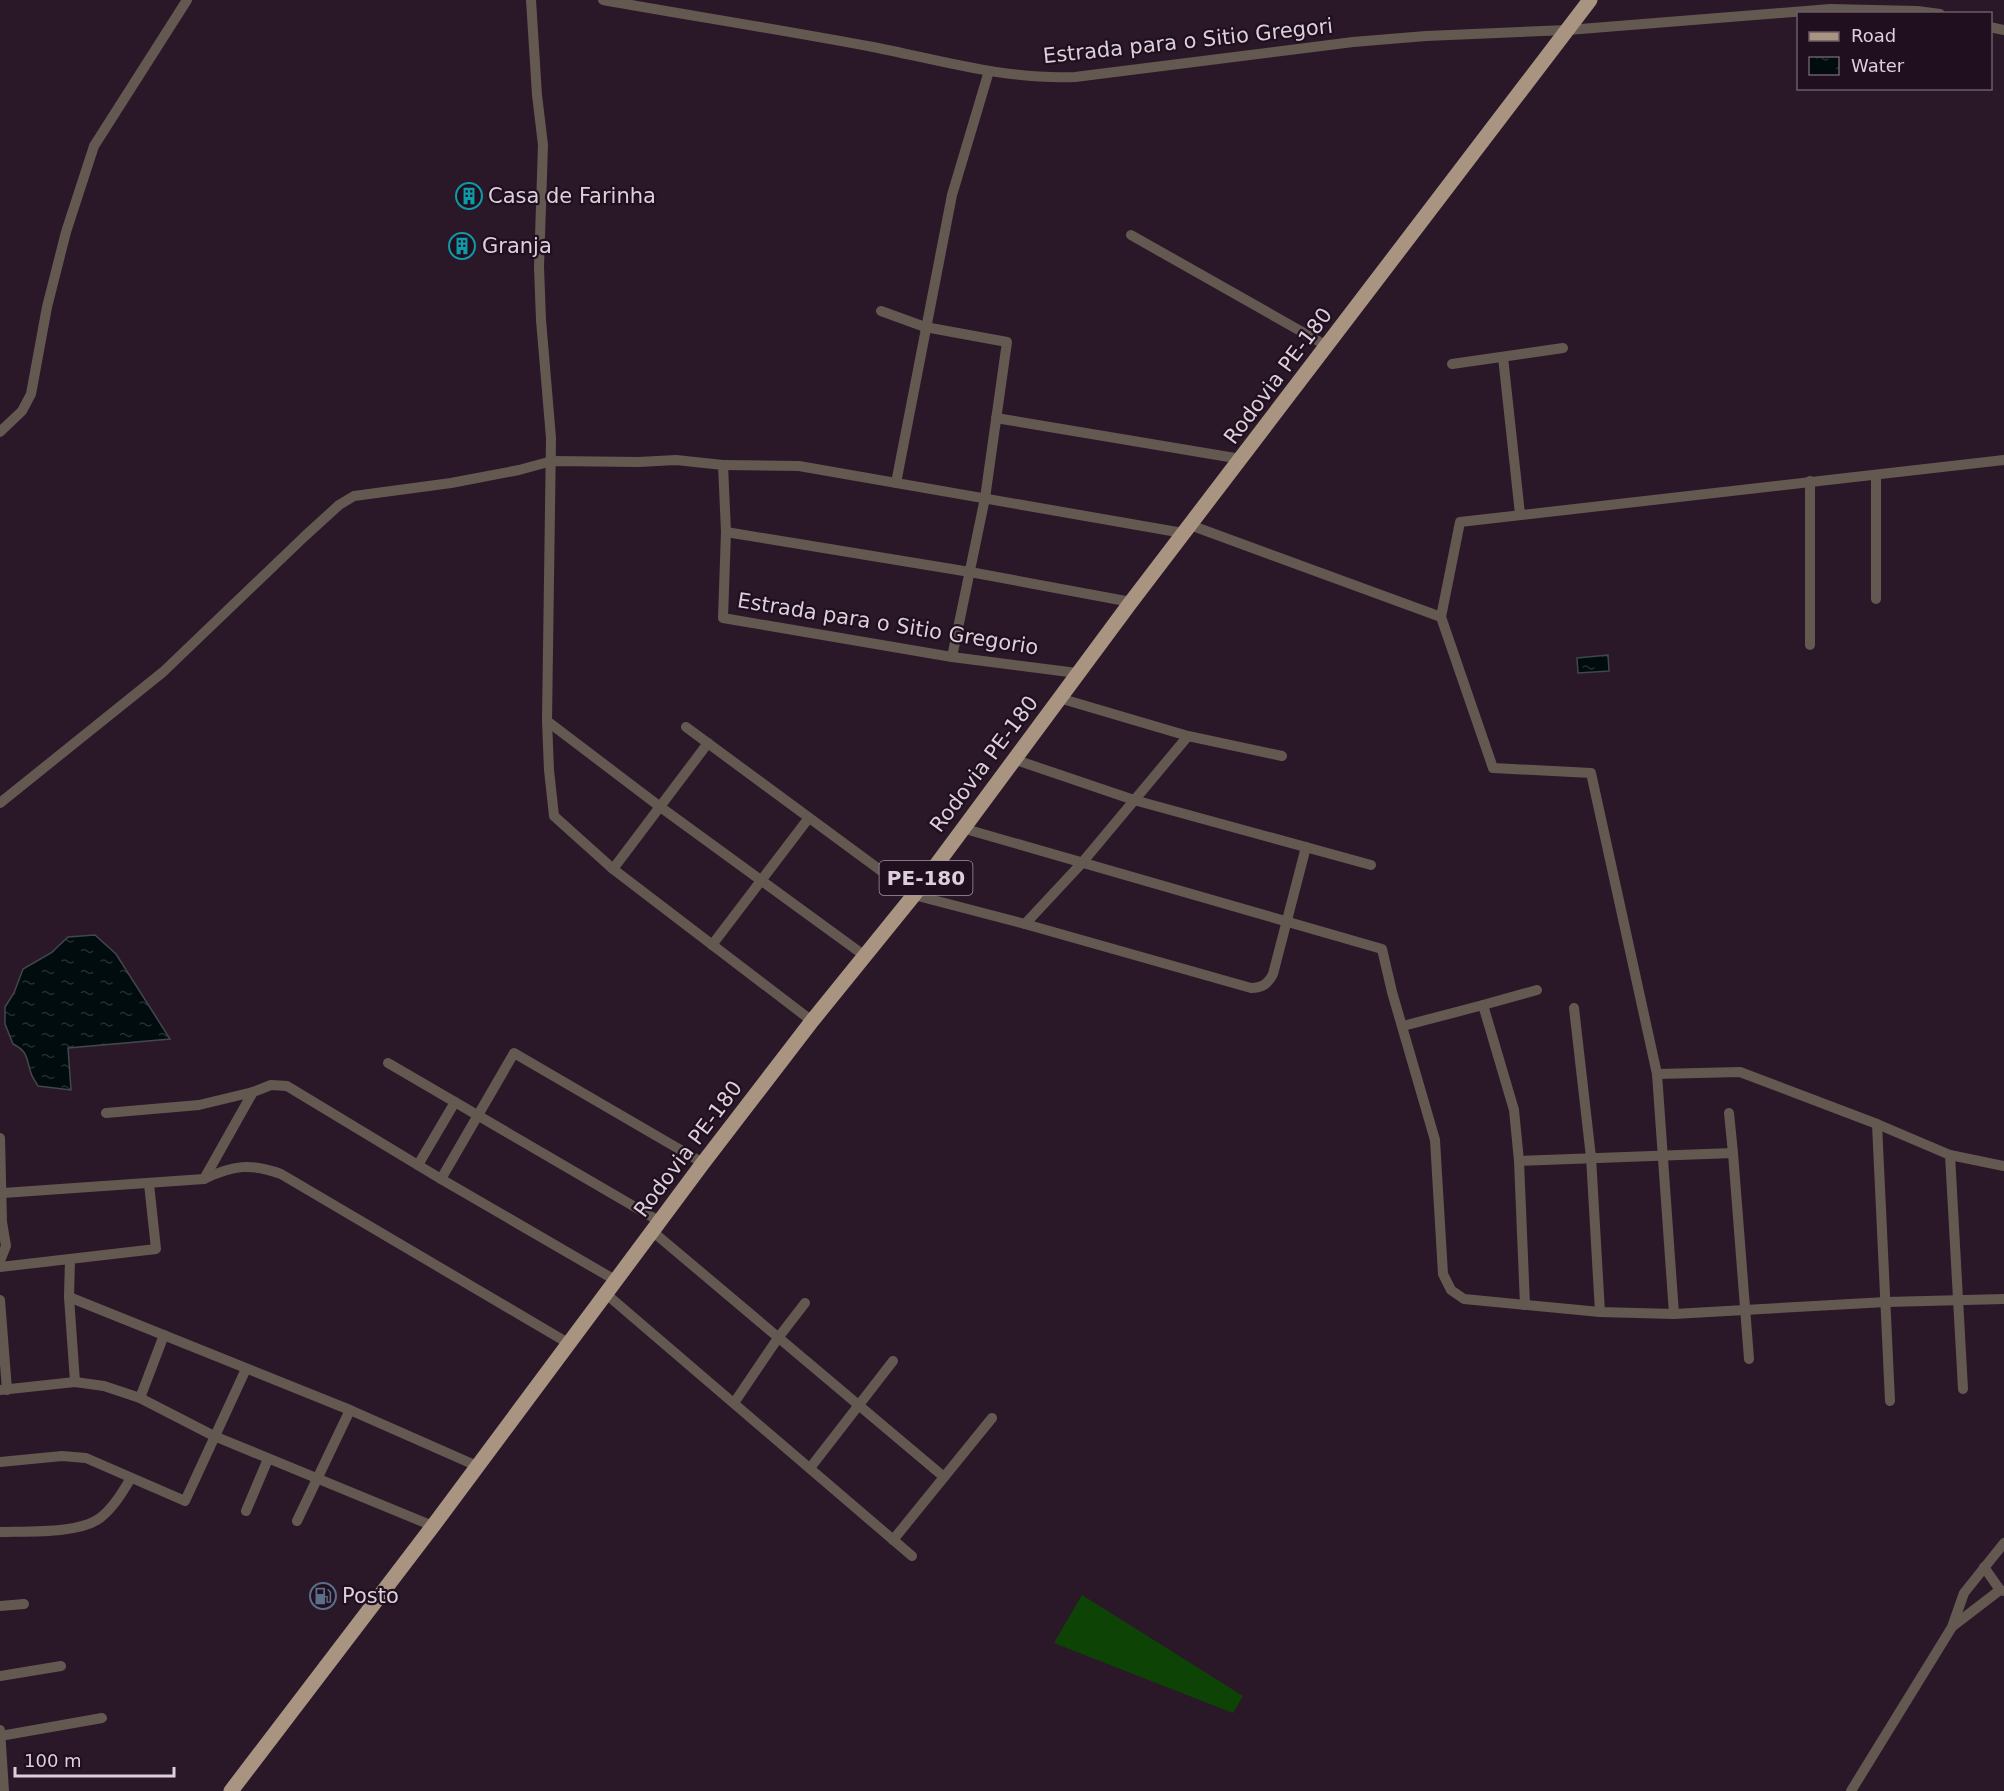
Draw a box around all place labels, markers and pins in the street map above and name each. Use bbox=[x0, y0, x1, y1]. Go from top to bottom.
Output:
building icon: Casa de Farinha bbox=[454, 181, 484, 211]
place label: Casa de Farinha bbox=[488, 184, 656, 208]
building icon: Granja bbox=[447, 231, 477, 261]
place label: Granja bbox=[482, 234, 552, 258]
fuel station icon: Posto bbox=[308, 1581, 338, 1611]
place label: Posto bbox=[342, 1584, 399, 1608]

